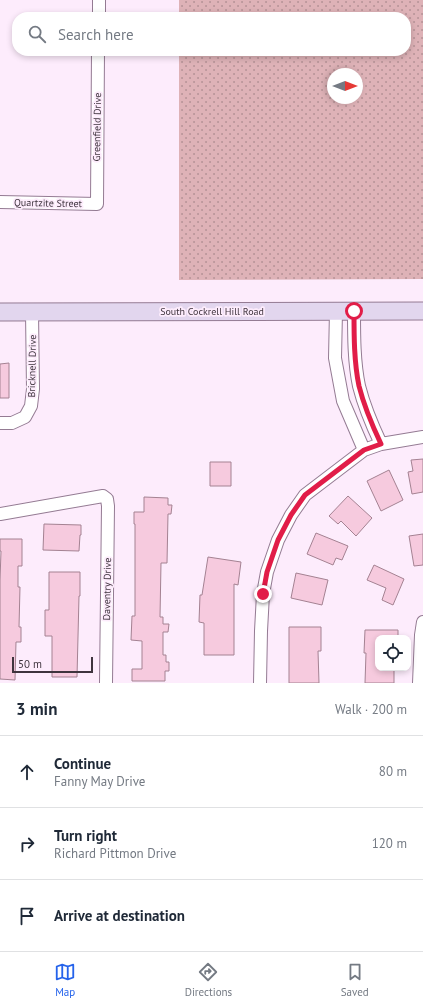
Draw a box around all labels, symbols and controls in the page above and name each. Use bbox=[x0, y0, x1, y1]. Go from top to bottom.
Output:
search box bbox=[12, 12, 411, 56]
icon: search bbox=[26, 23, 48, 45]
text: Search here bbox=[58, 25, 134, 44]
north arrow bbox=[327, 68, 363, 104]
street label: Greenfield Drive bbox=[90, 92, 104, 162]
street label: Quartzite Street bbox=[14, 196, 83, 210]
route start bbox=[345, 302, 363, 320]
street label: South Cockrell Hill Road bbox=[160, 305, 264, 318]
street label: Bricknell Drive bbox=[25, 335, 39, 397]
street label: Daventry Drive bbox=[100, 557, 114, 621]
route end bbox=[254, 585, 272, 603]
map controls bbox=[375, 635, 411, 671]
button: locate bbox=[375, 635, 411, 671]
scale bar bbox=[12, 655, 93, 674]
text: 50 m bbox=[18, 657, 42, 671]
text: 3 min bbox=[16, 698, 57, 720]
text: Walk · 200 m bbox=[335, 701, 407, 718]
text: Continue bbox=[54, 754, 111, 773]
icon: ahead bbox=[16, 761, 38, 783]
text: 80 m bbox=[379, 763, 407, 780]
text: Fanny May Drive bbox=[54, 773, 145, 790]
text: Turn right bbox=[54, 826, 117, 845]
icon: right bbox=[16, 833, 38, 855]
text: 120 m bbox=[372, 835, 407, 852]
text: Richard Pittmon Drive bbox=[54, 845, 176, 862]
icon: arrive bbox=[16, 905, 38, 927]
text: Arrive at destination bbox=[54, 906, 185, 925]
tab: Map bbox=[54, 961, 76, 999]
tab: Directions bbox=[185, 961, 232, 999]
tab: Saved bbox=[341, 961, 369, 999]

